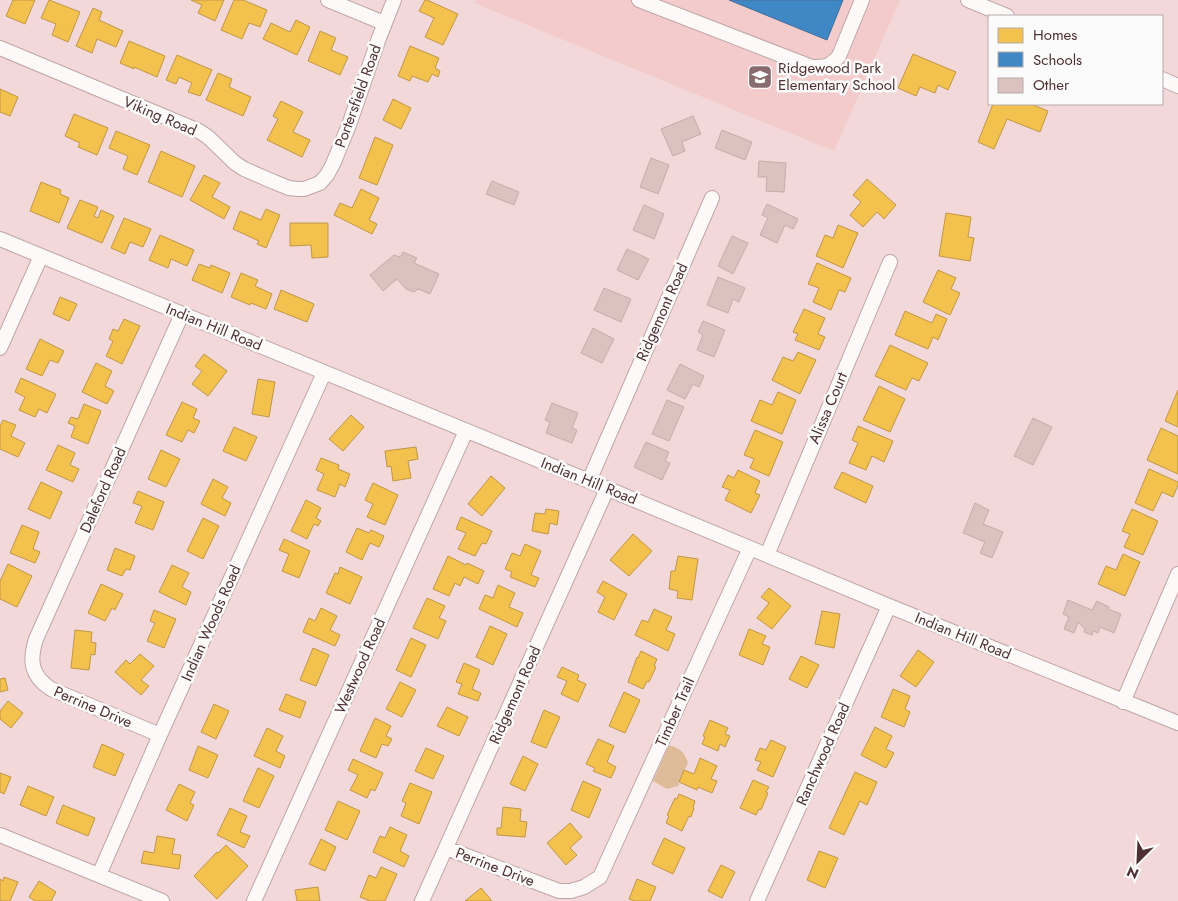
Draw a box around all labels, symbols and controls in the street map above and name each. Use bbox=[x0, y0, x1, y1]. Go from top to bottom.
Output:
legend bbox=[988, 15, 1163, 105]
text: Homes bbox=[1033, 24, 1077, 46]
street label: Portersfield Road bbox=[329, 41, 387, 151]
text: Schools bbox=[1033, 49, 1082, 71]
place label: Ridgewood Park Elementary School bbox=[778, 57, 895, 96]
school or university icon: Ridgewood Park Elementary School bbox=[747, 64, 773, 90]
text: Other bbox=[1033, 74, 1070, 96]
street label: Viking Road bbox=[120, 91, 200, 141]
street label: Ridgemont Road bbox=[631, 259, 693, 365]
street label: Indian Hill Road bbox=[163, 298, 265, 356]
street label: Alissa Court bbox=[803, 368, 853, 447]
street label: Daleford Road bbox=[74, 444, 132, 536]
street label: Indian Hill Road bbox=[538, 452, 640, 510]
street label: Indian Woods Road bbox=[176, 561, 246, 685]
street label: Indian Hill Road bbox=[912, 607, 1014, 665]
street label: Westwood Road bbox=[329, 615, 391, 717]
street label: Ridgemont Road bbox=[484, 642, 546, 748]
street label: Timber Trail bbox=[650, 674, 700, 750]
street label: Perrine Drive bbox=[50, 681, 136, 733]
street label: Ranchwood Road bbox=[791, 699, 855, 809]
north arrow bbox=[1113, 836, 1163, 886]
street label: Perrine Drive bbox=[452, 842, 538, 892]
text: N bbox=[1124, 861, 1142, 884]

